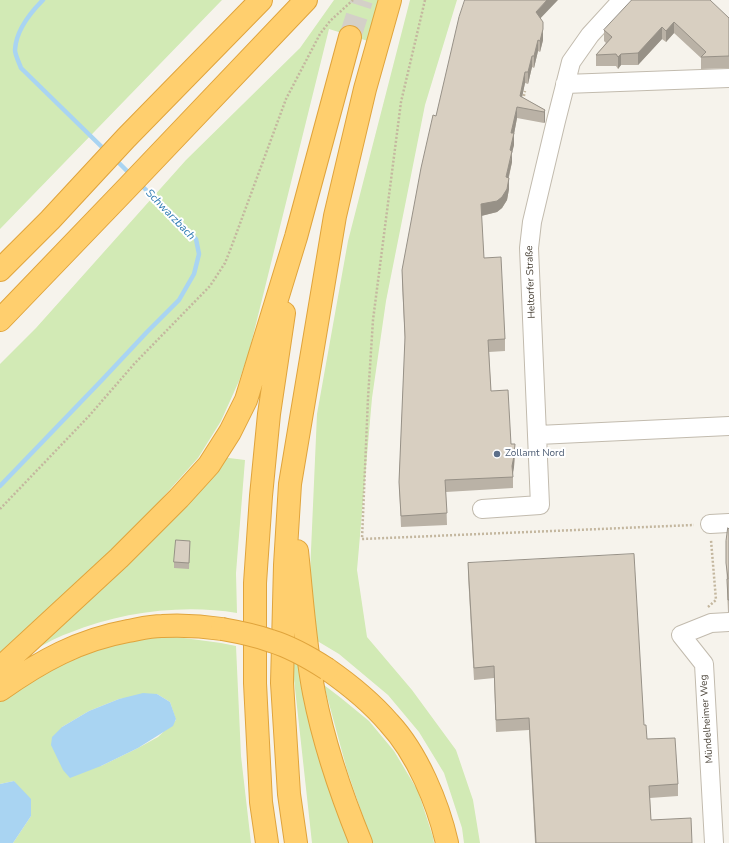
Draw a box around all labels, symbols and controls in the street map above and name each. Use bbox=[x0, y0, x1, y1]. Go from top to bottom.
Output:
water label: Schwarzbach bbox=[142, 187, 198, 243]
street label: Heltorfer Straße bbox=[524, 245, 538, 319]
place label: Zollamt Nord bbox=[505, 448, 564, 460]
marker: Zollamt Nord bbox=[492, 449, 502, 459]
street label: Mündelheimer Weg bbox=[698, 674, 716, 764]

